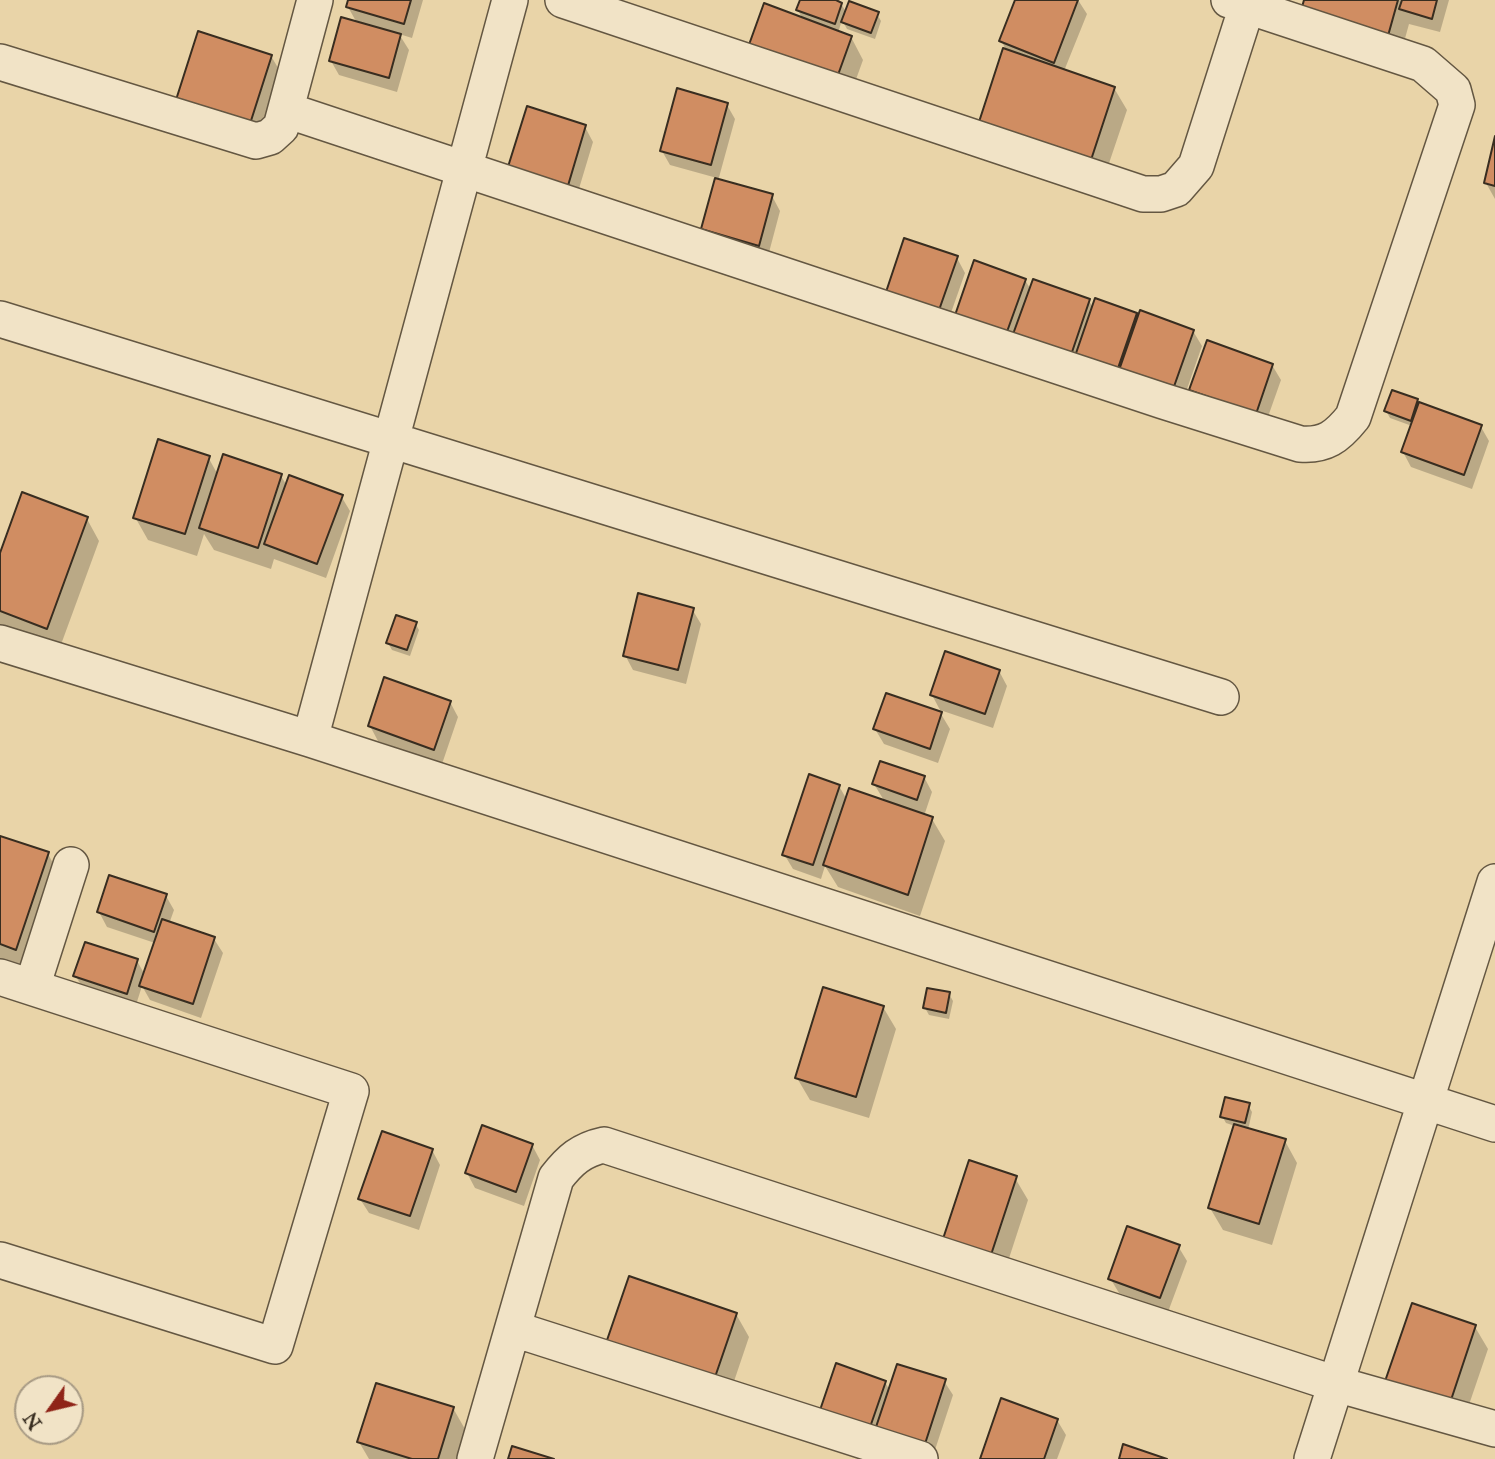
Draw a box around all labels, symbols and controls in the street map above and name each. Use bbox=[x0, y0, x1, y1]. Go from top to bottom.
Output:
north arrow bbox=[14, 1375, 84, 1445]
text: N bbox=[19, 1408, 47, 1434]

